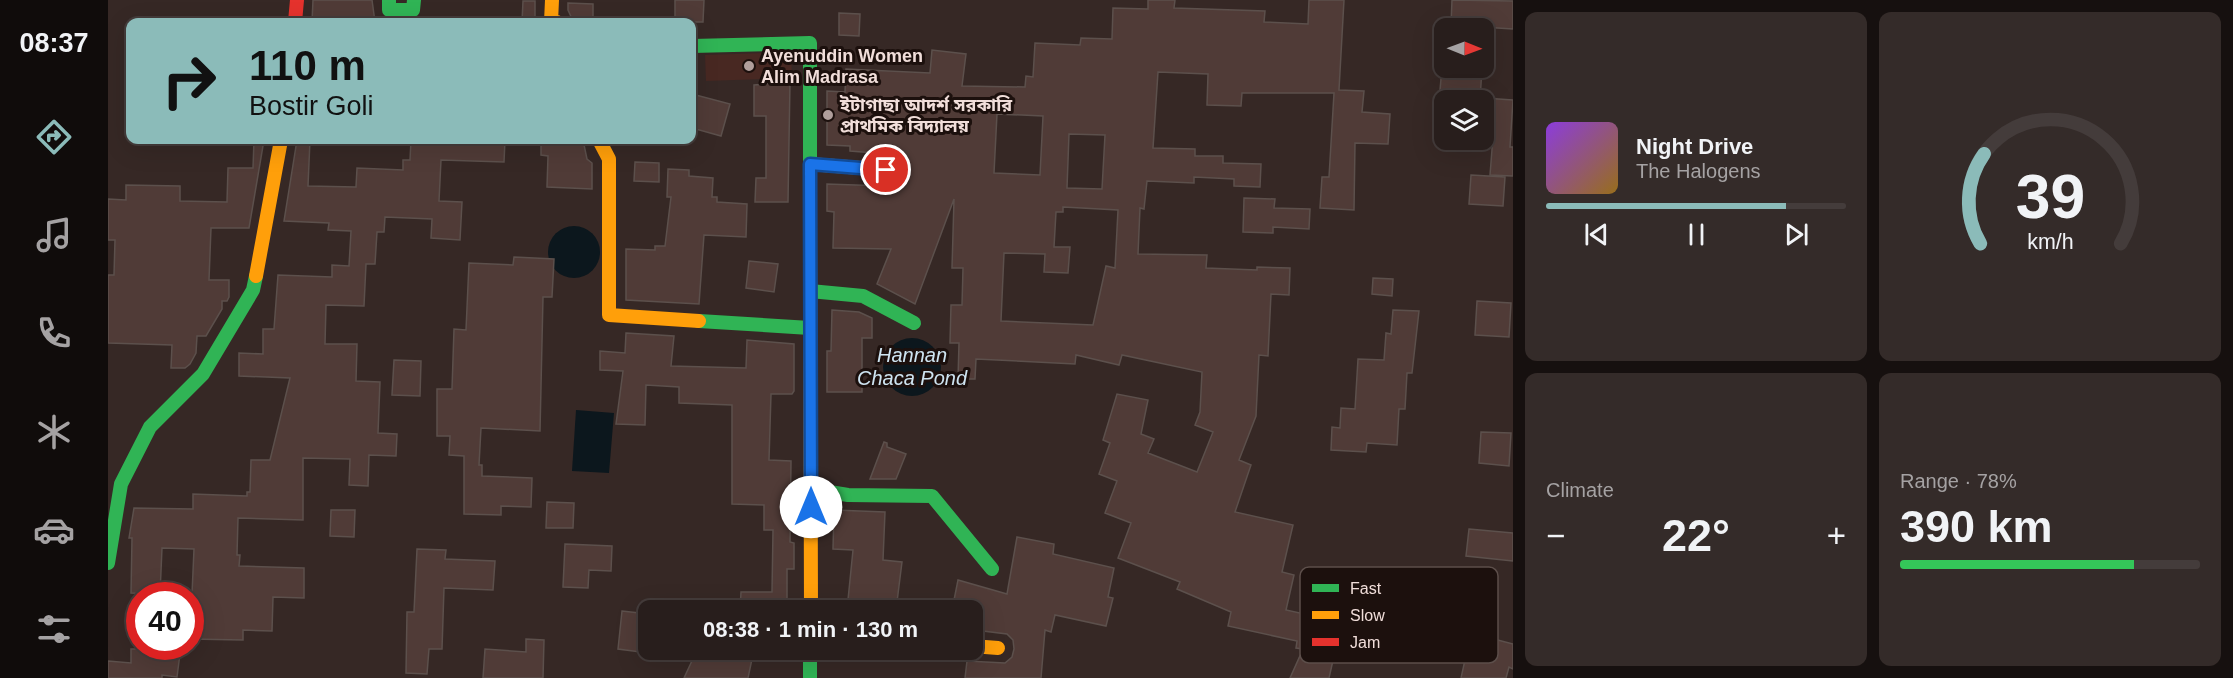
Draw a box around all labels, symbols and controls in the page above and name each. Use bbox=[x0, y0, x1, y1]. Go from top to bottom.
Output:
north arrow bbox=[1434, 18, 1494, 78]
map controls bbox=[1434, 18, 1494, 150]
text: 08:37 bbox=[19, 28, 89, 58]
icon: right bbox=[150, 42, 228, 120]
text: 110 m bbox=[249, 42, 366, 89]
place label: Ayenuddin Women Alim Madrasa bbox=[761, 46, 923, 87]
marker: Ayenuddin Women Alim Madrasa bbox=[742, 59, 756, 73]
button: layers bbox=[1434, 90, 1494, 150]
text: Bostir Goli bbox=[249, 91, 374, 121]
place label: ইটাগাছা আদর্শ সরকারি প্রাথমিক বিদ্যালয় bbox=[839, 95, 1013, 136]
marker: ইটাগাছা আদর্শ সরকারি প্রাথমিক বিদ্যালয় bbox=[821, 108, 835, 122]
icon: directions bbox=[33, 116, 75, 158]
text: Night Drive bbox=[1636, 134, 1753, 159]
pin bbox=[860, 144, 911, 195]
icon: arrive bbox=[869, 153, 902, 186]
text: The Halogens bbox=[1636, 160, 1761, 182]
text: 39 bbox=[2015, 162, 2085, 231]
icon: music bbox=[33, 214, 75, 256]
icon: previous bbox=[1580, 218, 1613, 251]
icon: pause bbox=[1680, 218, 1713, 251]
icon: next bbox=[1780, 218, 1813, 251]
text: km/h bbox=[2027, 230, 2073, 254]
icon: phone bbox=[33, 312, 75, 354]
water label: Hannan Chaca Pond bbox=[857, 344, 968, 389]
icon: climate bbox=[33, 411, 75, 453]
text: Range · 78% bbox=[1900, 470, 2017, 492]
position arrow bbox=[779, 475, 843, 539]
text: Climate bbox=[1546, 479, 1614, 501]
text: 390 km bbox=[1900, 501, 2053, 552]
icon: car bbox=[33, 509, 75, 551]
text: 22° bbox=[1662, 510, 1730, 561]
text: − bbox=[1546, 517, 1565, 554]
text: + bbox=[1827, 517, 1846, 554]
legend bbox=[1300, 567, 1498, 663]
text: Fast bbox=[1350, 580, 1382, 597]
speed limit sign: 40 bbox=[126, 582, 204, 660]
text: Slow bbox=[1350, 607, 1385, 624]
icon: filters bbox=[33, 608, 75, 650]
text: 08:38 · 1 min · 130 m bbox=[703, 617, 918, 642]
text: Jam bbox=[1350, 634, 1380, 651]

